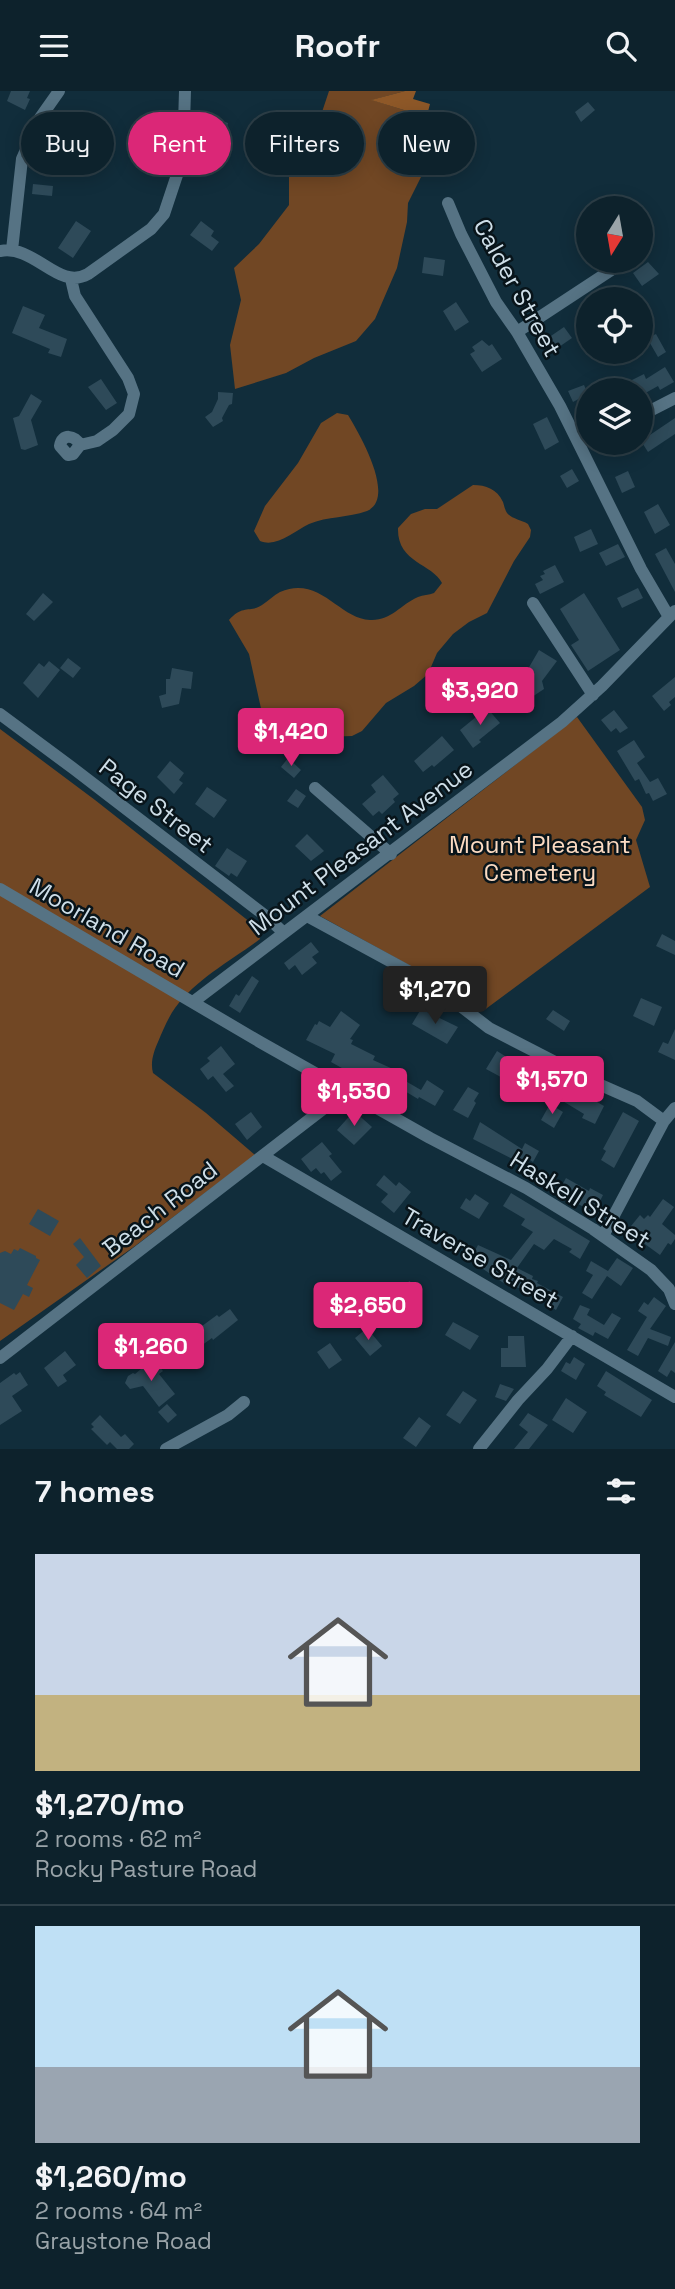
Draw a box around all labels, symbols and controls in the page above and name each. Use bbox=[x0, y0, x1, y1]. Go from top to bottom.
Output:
text: Roofr bbox=[295, 26, 380, 66]
icon: menu bbox=[35, 27, 73, 65]
icon: search bbox=[602, 27, 640, 65]
chip: Buy bbox=[21, 112, 114, 175]
chip: Rent bbox=[128, 112, 231, 175]
chip: Filters bbox=[245, 112, 364, 175]
chip: New bbox=[378, 112, 475, 175]
north arrow bbox=[576, 196, 653, 273]
map controls bbox=[576, 196, 653, 455]
street label: Calder Street bbox=[467, 213, 568, 362]
button: locate bbox=[576, 287, 653, 364]
button: layers bbox=[576, 378, 653, 455]
pin: $3,920 bbox=[423, 667, 537, 727]
text: $3,920 bbox=[441, 675, 519, 705]
pin: $1,420 bbox=[234, 709, 348, 768]
text: $1,420 bbox=[254, 716, 328, 746]
street label: Page Street bbox=[93, 751, 220, 860]
street label: Mount Pleasant Avenue bbox=[243, 753, 479, 942]
park label: Mount Pleasant Cemetery bbox=[449, 829, 631, 888]
street label: Moorland Road bbox=[24, 871, 191, 985]
pin: $1,270 bbox=[378, 967, 492, 1026]
text: $1,270 bbox=[399, 974, 471, 1004]
pin: $1,570 bbox=[495, 1056, 609, 1116]
text: $1,570 bbox=[516, 1064, 588, 1094]
pin: $1,530 bbox=[297, 1069, 411, 1128]
text: $1,530 bbox=[317, 1076, 391, 1106]
street label: Haskell Street bbox=[504, 1144, 656, 1255]
street label: Beach Road bbox=[96, 1154, 223, 1263]
street label: Traverse Street bbox=[396, 1200, 564, 1315]
pin: $2,650 bbox=[311, 1283, 425, 1342]
text: $2,650 bbox=[329, 1290, 407, 1320]
pin: $1,260 bbox=[94, 1323, 208, 1383]
text: $1,260 bbox=[114, 1331, 188, 1361]
text: 7 homes bbox=[35, 1472, 155, 1511]
icon: filters bbox=[602, 1472, 640, 1510]
icon: home bbox=[275, 1599, 401, 1725]
text: $1,270/mo bbox=[35, 1785, 185, 1824]
text: 2 rooms · 62 m² bbox=[35, 1824, 201, 1854]
text: Rocky Pasture Road bbox=[35, 1854, 257, 1884]
icon: home bbox=[275, 1971, 401, 2097]
text: $1,260/mo bbox=[35, 2157, 187, 2196]
text: 2 rooms · 64 m² bbox=[35, 2196, 202, 2226]
text: Graystone Road bbox=[35, 2226, 212, 2256]

